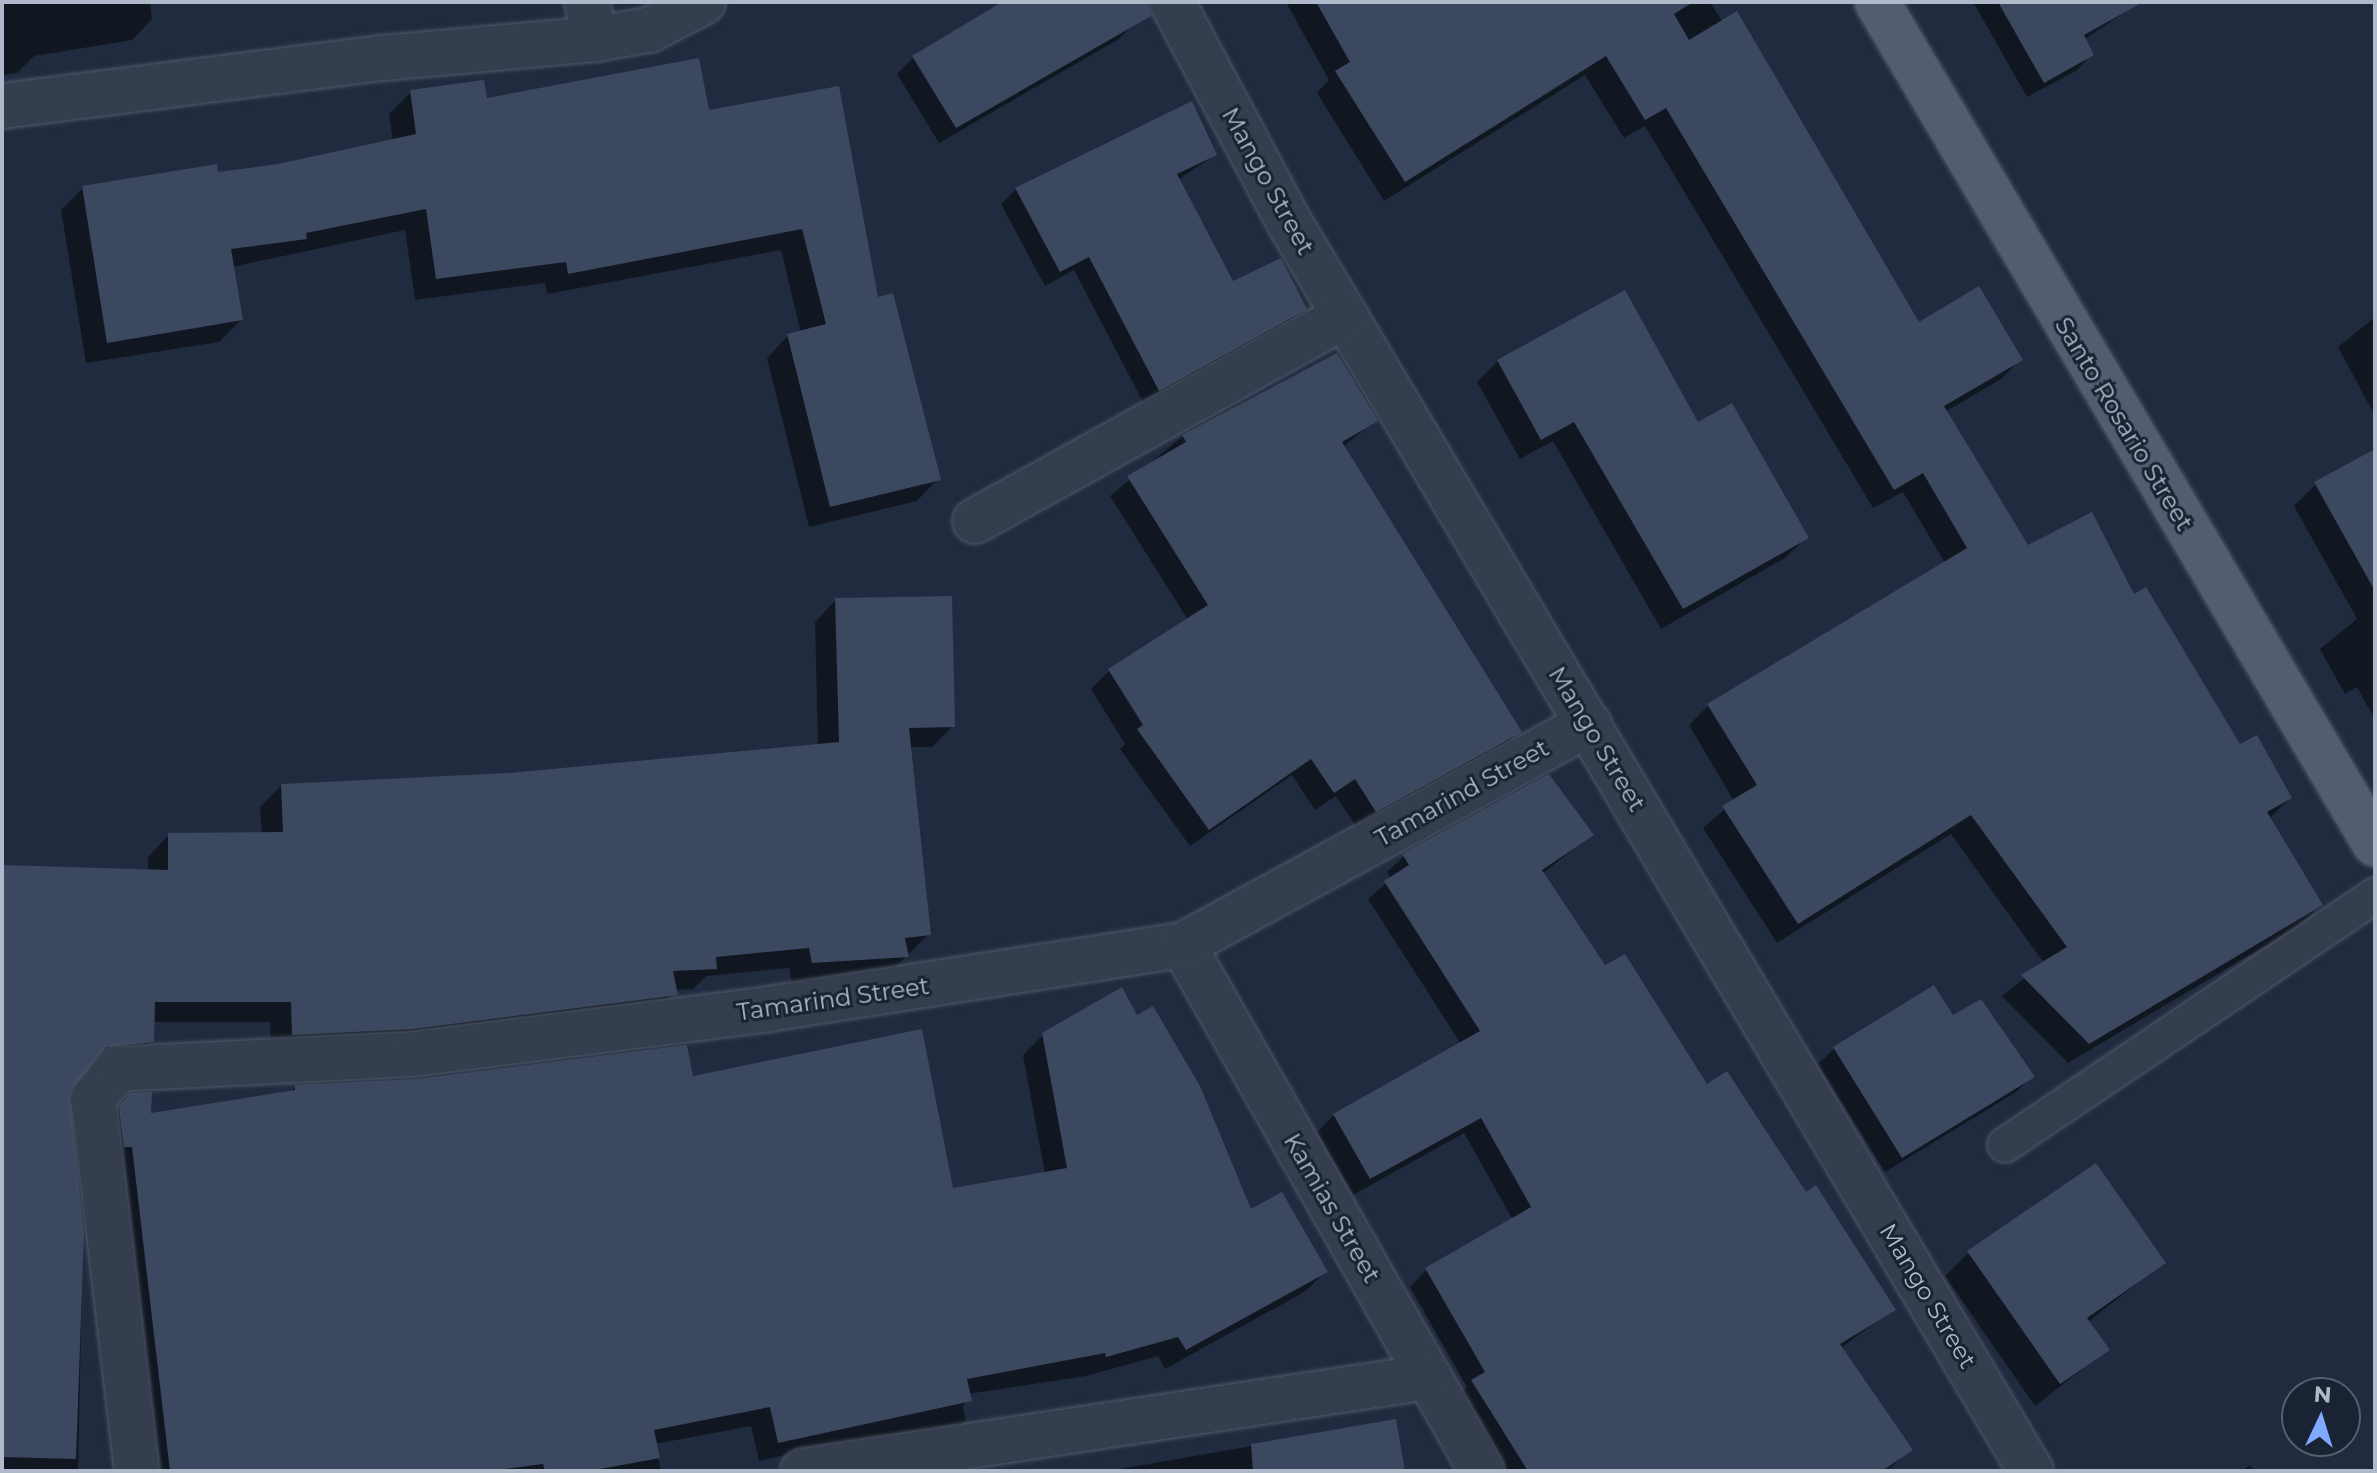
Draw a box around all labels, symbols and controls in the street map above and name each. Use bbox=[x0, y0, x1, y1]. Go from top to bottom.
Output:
street label: Mango Street bbox=[1216, 102, 1320, 260]
street label: Santo Rosario Street bbox=[2049, 312, 2199, 536]
street label: Mango Street bbox=[1543, 661, 1651, 817]
street label: Tamarind Street bbox=[1370, 733, 1554, 853]
street label: Tamarind Street bbox=[735, 971, 931, 1027]
street label: Kamias Street bbox=[1278, 1128, 1386, 1288]
street label: Mango Street bbox=[1874, 1218, 1982, 1374]
north arrow bbox=[2281, 1377, 2361, 1457]
text: N bbox=[2313, 1380, 2332, 1409]

